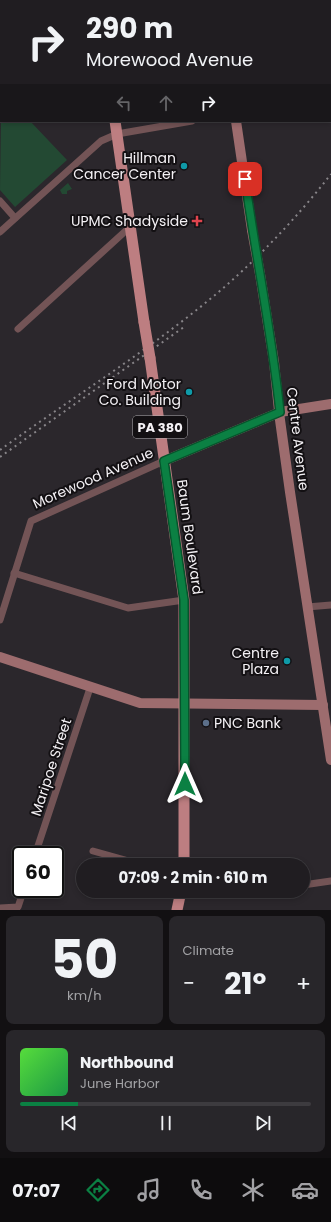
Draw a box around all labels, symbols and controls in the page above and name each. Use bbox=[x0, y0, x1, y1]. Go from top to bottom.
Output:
text: 290 m bbox=[86, 9, 173, 48]
icon: right bbox=[20, 16, 72, 68]
text: Morewood Avenue bbox=[86, 47, 253, 72]
icon: left bbox=[113, 92, 135, 114]
icon: ahead bbox=[155, 92, 177, 114]
icon: right bbox=[197, 92, 219, 114]
place label: Hillman Cancer Center bbox=[73, 148, 176, 184]
marker: Hillman Cancer Center bbox=[179, 161, 189, 171]
pin bbox=[228, 162, 262, 196]
icon: arrive bbox=[234, 168, 256, 190]
place label: UPMC Shadyside bbox=[71, 211, 188, 231]
marker: UPMC Shadyside bbox=[191, 215, 203, 227]
place label: Ford Motor Co. Building bbox=[99, 374, 181, 410]
street label: Centre Avenue bbox=[282, 386, 314, 492]
marker: Ford Motor Co. Building bbox=[184, 387, 194, 397]
road number: PA 380 bbox=[133, 416, 187, 438]
street label: Morewood Avenue bbox=[30, 442, 157, 514]
street label: Baum Boulevard bbox=[172, 478, 208, 596]
place label: Centre Plaza bbox=[232, 643, 279, 679]
marker: Centre Plaza bbox=[282, 656, 292, 666]
place label: PNC Bank bbox=[214, 713, 281, 733]
street label: Maripoe Street bbox=[26, 715, 76, 819]
marker: PNC Bank bbox=[201, 718, 211, 728]
position arrow bbox=[164, 763, 206, 805]
speed limit sign: 60 bbox=[12, 846, 64, 898]
text: 07:09 · 2 min · 610 m bbox=[119, 867, 267, 888]
text: 50 bbox=[50, 923, 118, 996]
text: Climate bbox=[183, 941, 234, 960]
text: 21° bbox=[224, 962, 266, 1005]
text: − bbox=[183, 968, 195, 999]
text: + bbox=[296, 968, 311, 999]
text: km/h bbox=[67, 986, 102, 1005]
text: Northbound bbox=[80, 1052, 174, 1073]
text: June Harbor bbox=[80, 1074, 160, 1093]
icon: previous bbox=[58, 1112, 80, 1134]
icon: pause bbox=[155, 1112, 177, 1134]
icon: next bbox=[252, 1112, 274, 1134]
icon: directions bbox=[84, 1176, 112, 1204]
icon: music bbox=[135, 1176, 163, 1204]
icon: phone bbox=[187, 1176, 215, 1204]
icon: climate bbox=[239, 1176, 267, 1204]
icon: car bbox=[291, 1176, 319, 1204]
text: 07:07 bbox=[12, 1178, 60, 1203]

